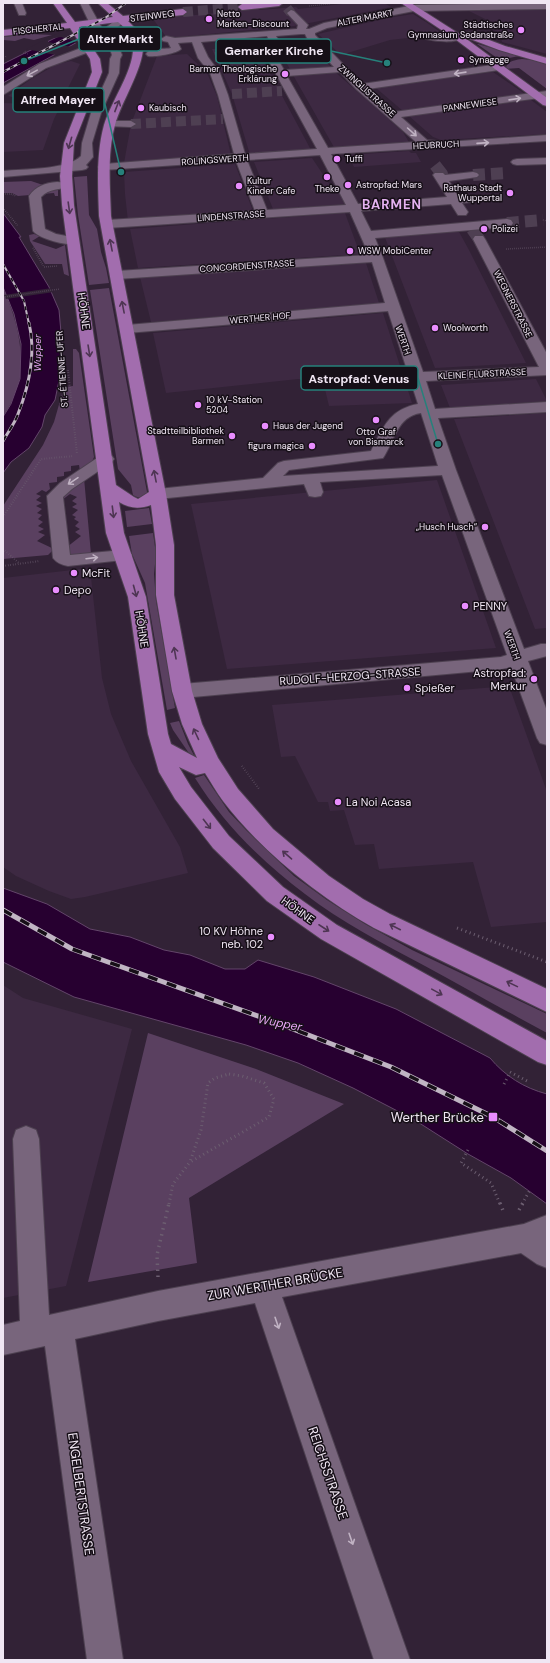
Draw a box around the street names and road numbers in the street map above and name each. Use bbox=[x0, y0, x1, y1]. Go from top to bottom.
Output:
street label: STEINWEG bbox=[129, 7, 175, 25]
street label: ALTER MARKT bbox=[336, 7, 394, 29]
street label: FISCHERTAL bbox=[12, 20, 64, 38]
street label: ZWINGLISTRASSE bbox=[336, 62, 398, 120]
street label: PANNEWIESE bbox=[442, 95, 498, 115]
street label: HEUBRUCH bbox=[413, 138, 459, 152]
street label: ROLINGSWERTH bbox=[181, 152, 249, 168]
street label: LINDENSTRASSE bbox=[197, 208, 265, 224]
street label: CONCORDIENSTRASSE bbox=[199, 257, 295, 275]
street label: WEGNERSTRASSE bbox=[491, 268, 535, 340]
street label: HÖHNE bbox=[74, 292, 94, 330]
street label: WERTHER HOF bbox=[229, 309, 291, 327]
street label: WERTH bbox=[392, 324, 414, 356]
street label: ST.-ÉTIENNE-UFER bbox=[52, 330, 71, 408]
street label: KLEINE FLURSTRASSE bbox=[438, 366, 526, 382]
street label: HÖHNE bbox=[132, 609, 152, 649]
street label: WERTH bbox=[501, 629, 523, 661]
street label: RUDOLF-HERZOG-STRASSE bbox=[279, 664, 421, 688]
street label: HÖHNE bbox=[279, 893, 317, 927]
street label: ZUR WERTHER BRÜCKE bbox=[206, 1264, 344, 1304]
street label: REICHSSTRASSE bbox=[304, 1424, 352, 1522]
street label: ENGELBERTSTRASSE bbox=[64, 1432, 98, 1556]

